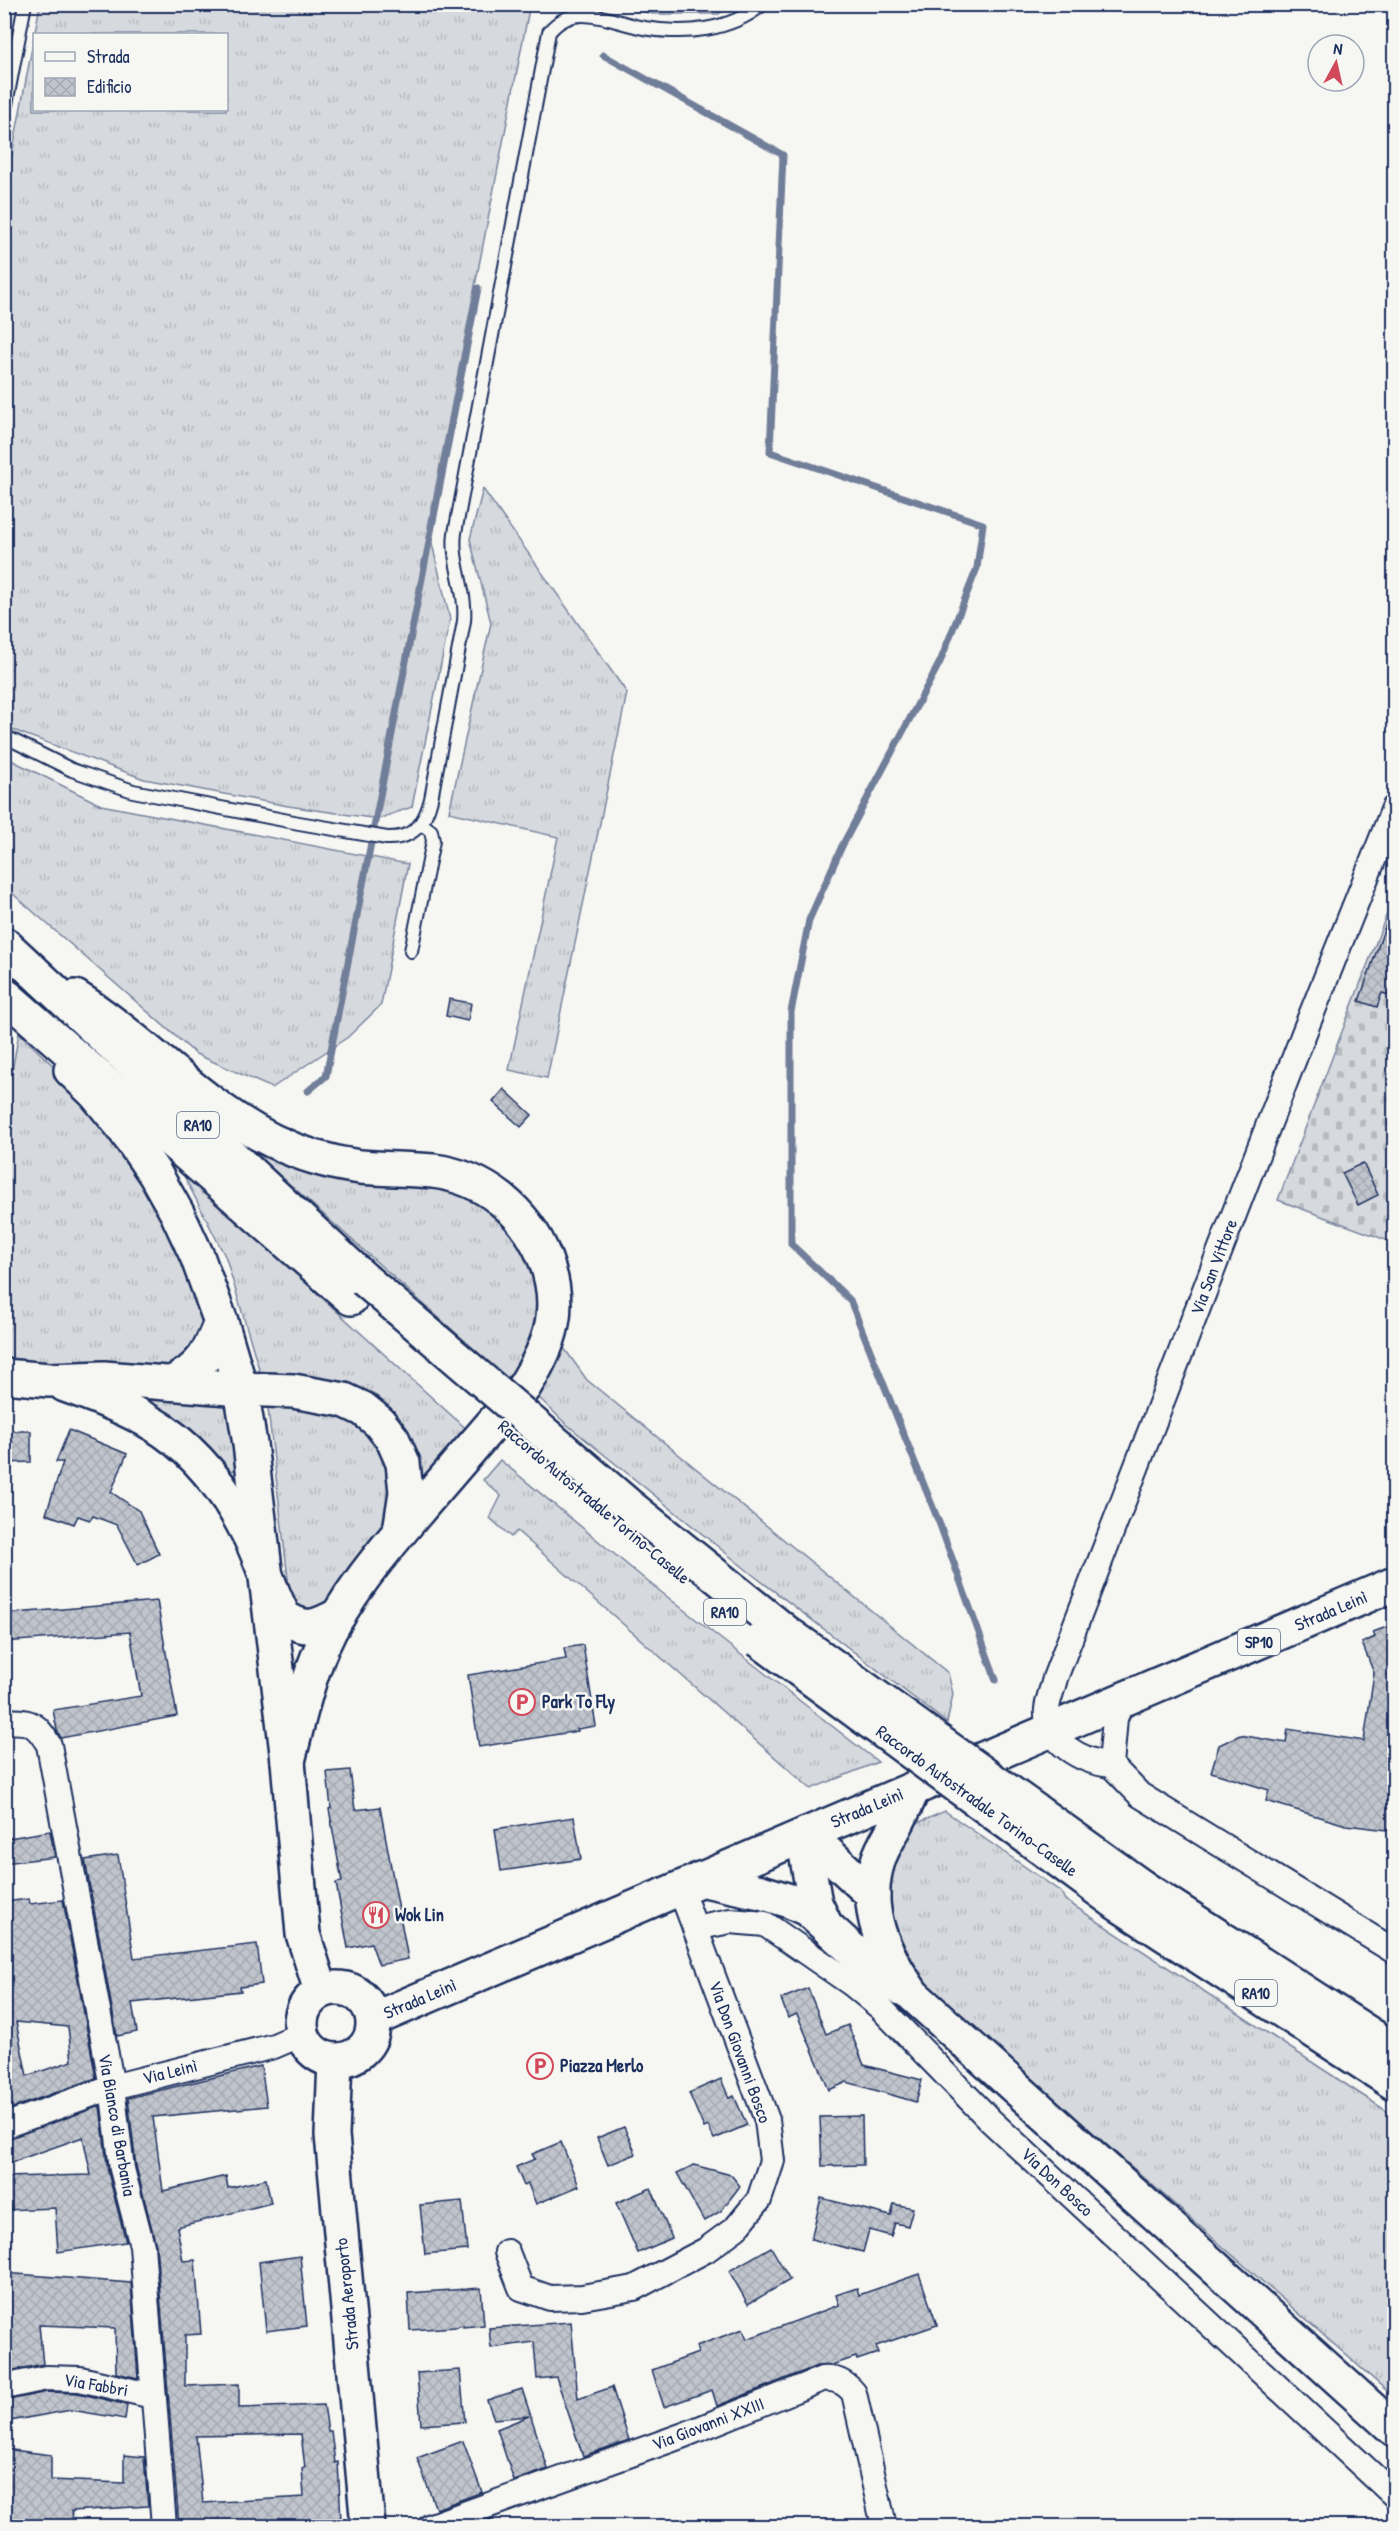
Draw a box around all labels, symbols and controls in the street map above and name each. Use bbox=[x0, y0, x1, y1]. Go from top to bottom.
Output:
legend bbox=[33, 33, 228, 111]
north arrow bbox=[1306, 33, 1366, 93]
text: N bbox=[1332, 37, 1344, 60]
text: Strada bbox=[87, 44, 130, 69]
text: Edificio bbox=[87, 74, 131, 99]
road number: RA10 bbox=[177, 1112, 219, 1138]
street label: Via San Vittore bbox=[1184, 1215, 1243, 1318]
street label: Raccordo Autostradale Torino-Caselle bbox=[493, 1414, 696, 1590]
street label: Strada Leinì bbox=[1291, 1584, 1371, 1637]
road number: RA10 bbox=[704, 1599, 746, 1625]
road number: SP10 bbox=[1238, 1629, 1280, 1655]
parking icon: Park To Fly bbox=[507, 1687, 537, 1717]
place label: Park To Fly bbox=[542, 1689, 616, 1715]
street label: Raccordo Autostradale Torino-Caselle bbox=[871, 1719, 1083, 1882]
street label: Strada Leinì bbox=[827, 1781, 907, 1834]
restaurant icon: Wok Lin bbox=[361, 1900, 391, 1930]
place label: Wok Lin bbox=[395, 1902, 444, 1927]
street label: Strada Leinì bbox=[380, 1972, 460, 2025]
street label: Via Don Giovanni Bosco bbox=[703, 1977, 778, 2126]
road number: RA10 bbox=[1235, 1980, 1277, 2006]
parking icon: Piazza Merlo bbox=[525, 2051, 555, 2081]
street label: Via Bianco di Barbania bbox=[93, 2052, 142, 2198]
street label: Via Leinì bbox=[140, 2053, 200, 2090]
place label: Piazza Merlo bbox=[560, 2053, 644, 2078]
street label: Via Don Bosco bbox=[1016, 2141, 1099, 2222]
street label: Strada Aeroporto bbox=[328, 2237, 365, 2351]
street label: Via Fabbri bbox=[62, 2367, 130, 2402]
street label: Via Giovanni XXIII bbox=[648, 2391, 768, 2456]

